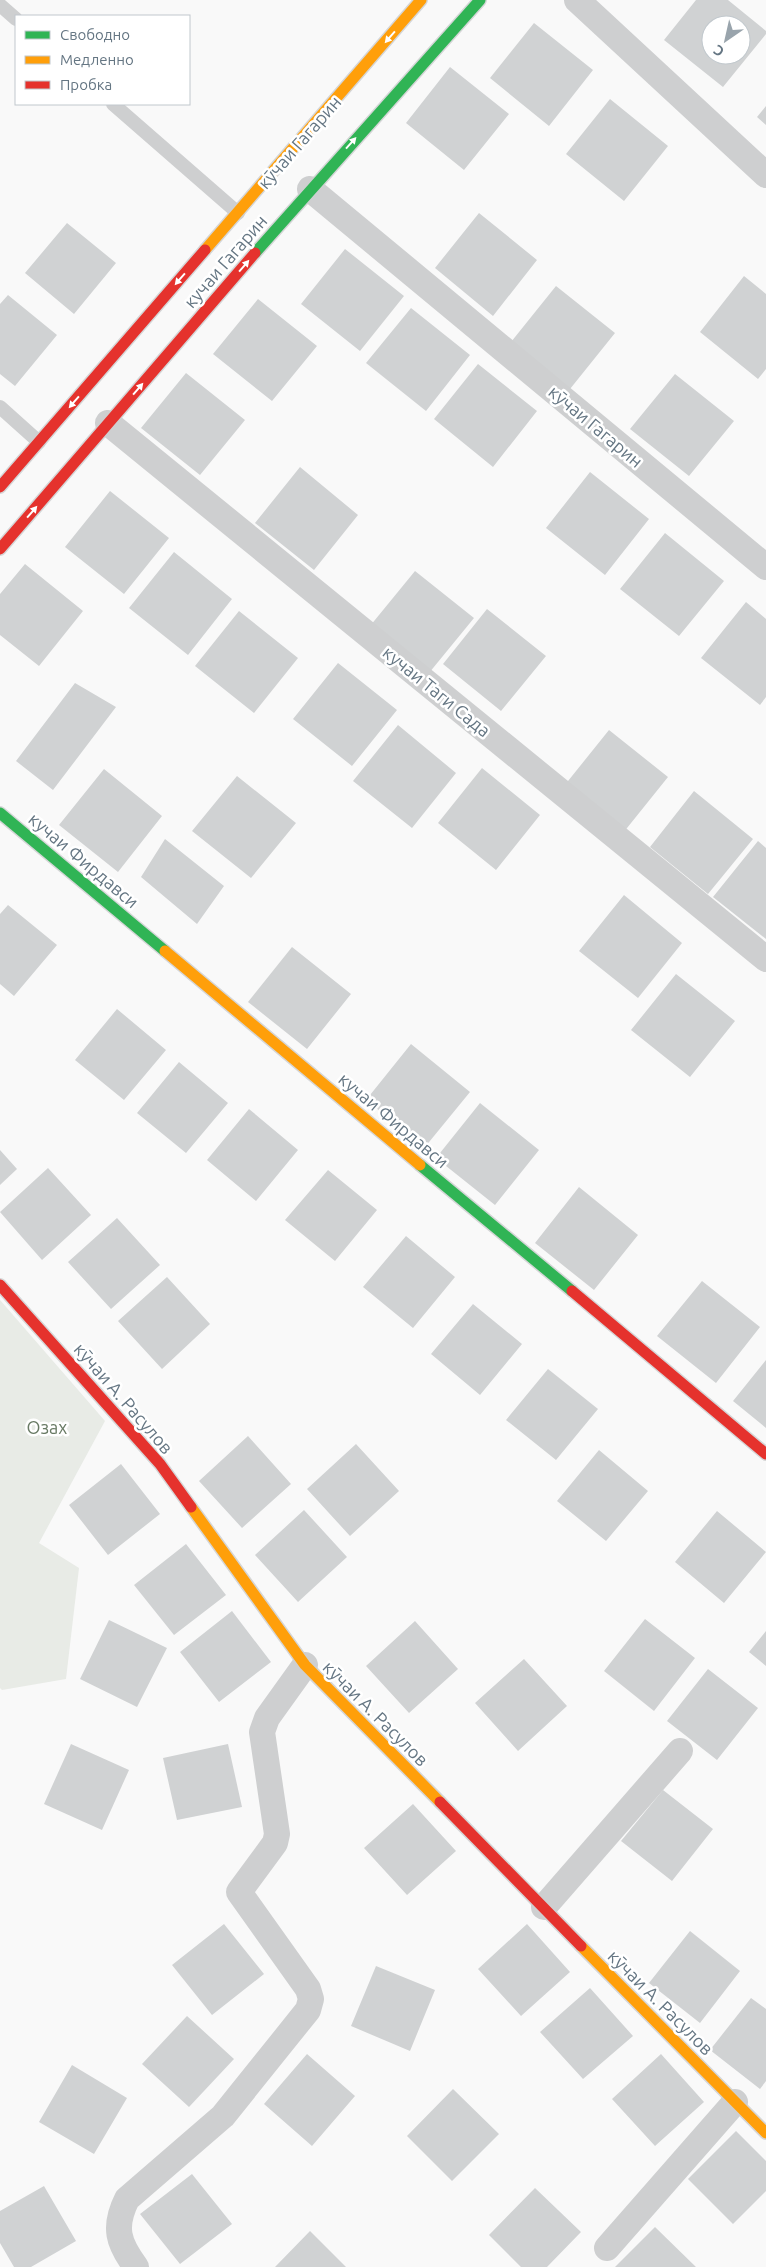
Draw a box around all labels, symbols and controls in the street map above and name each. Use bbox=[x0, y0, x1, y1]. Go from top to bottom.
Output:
legend bbox=[15, 15, 190, 105]
north arrow bbox=[701, 15, 751, 65]
text: Свободно bbox=[60, 26, 130, 43]
one-way arrow bbox=[384, 30, 395, 43]
text: С bbox=[711, 42, 727, 60]
text: Медленно bbox=[60, 51, 134, 68]
text: Пробка bbox=[60, 76, 112, 93]
street label: кӯчаи Гагарин bbox=[253, 92, 345, 192]
one-way arrow bbox=[345, 138, 357, 150]
street label: кучаи Гагарин bbox=[179, 211, 271, 311]
one-way arrow bbox=[238, 260, 250, 272]
one-way arrow bbox=[175, 273, 186, 286]
street label: кӯчаи Гагарин bbox=[545, 381, 647, 471]
one-way arrow bbox=[132, 383, 144, 395]
one-way arrow bbox=[68, 395, 80, 407]
one-way arrow bbox=[26, 506, 38, 518]
street label: кучаи Таги Сада bbox=[379, 642, 495, 740]
street label: кучаи Фирдавси bbox=[25, 808, 143, 912]
street label: кучаи Фирдавси bbox=[335, 1068, 453, 1172]
street label: кӯчаи А. Расулов bbox=[71, 1339, 177, 1457]
park label: Озах bbox=[27, 1417, 67, 1437]
street label: кӯчаи А. Расулов bbox=[319, 1656, 433, 1770]
street label: кӯчаи А. Расулов bbox=[604, 1945, 718, 2059]

